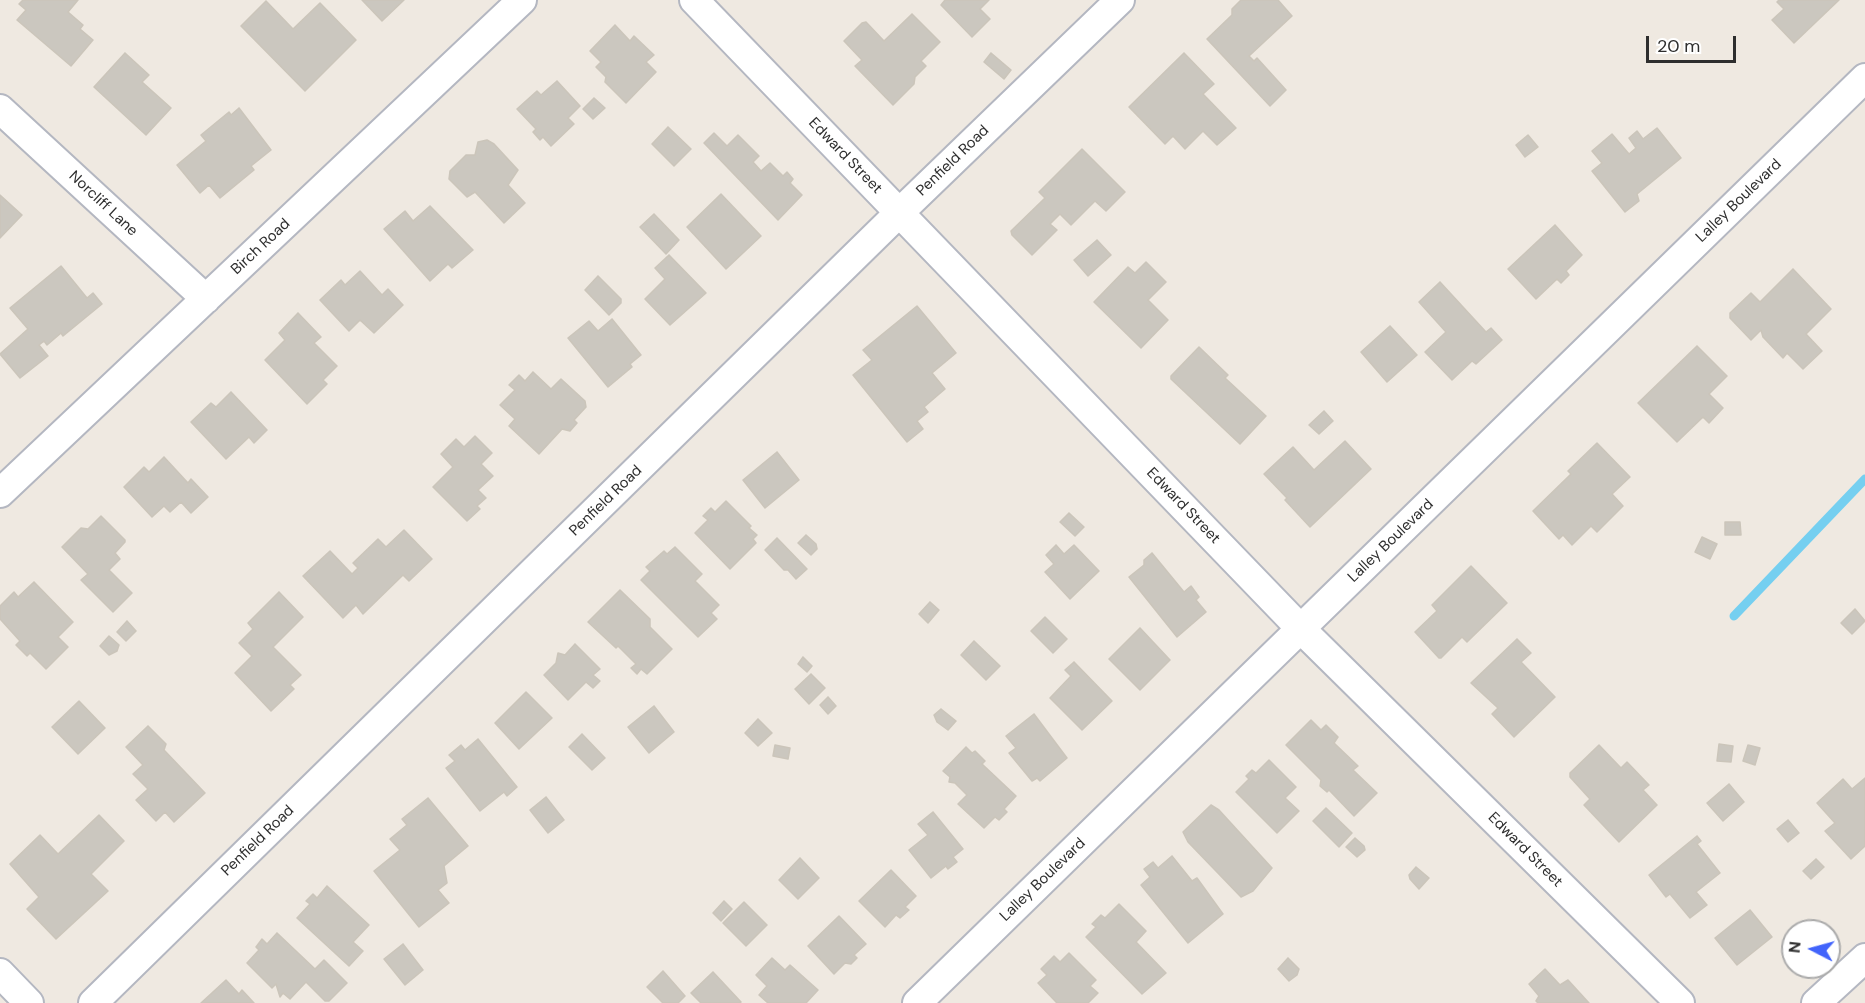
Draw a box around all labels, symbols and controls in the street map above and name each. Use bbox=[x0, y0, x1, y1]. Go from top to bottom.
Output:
scale bar bbox=[1649, 24, 1739, 62]
text: 20 m bbox=[1657, 34, 1700, 58]
street label: Edward Street bbox=[804, 114, 886, 198]
street label: Penfield Road bbox=[913, 122, 993, 200]
street label: Lalley Boulevard bbox=[1693, 156, 1785, 246]
street label: Norcliff Lane bbox=[65, 168, 141, 240]
street label: Birch Road bbox=[228, 215, 294, 279]
street label: Penfield Road bbox=[566, 462, 646, 540]
street label: Edward Street bbox=[1142, 464, 1224, 548]
street label: Lalley Boulevard bbox=[1345, 496, 1437, 586]
street label: Penfield Road bbox=[218, 802, 298, 880]
street label: Edward Street bbox=[1484, 809, 1566, 891]
street label: Lalley Boulevard bbox=[997, 835, 1089, 925]
north arrow bbox=[1781, 919, 1841, 979]
text: N bbox=[1784, 940, 1806, 954]

